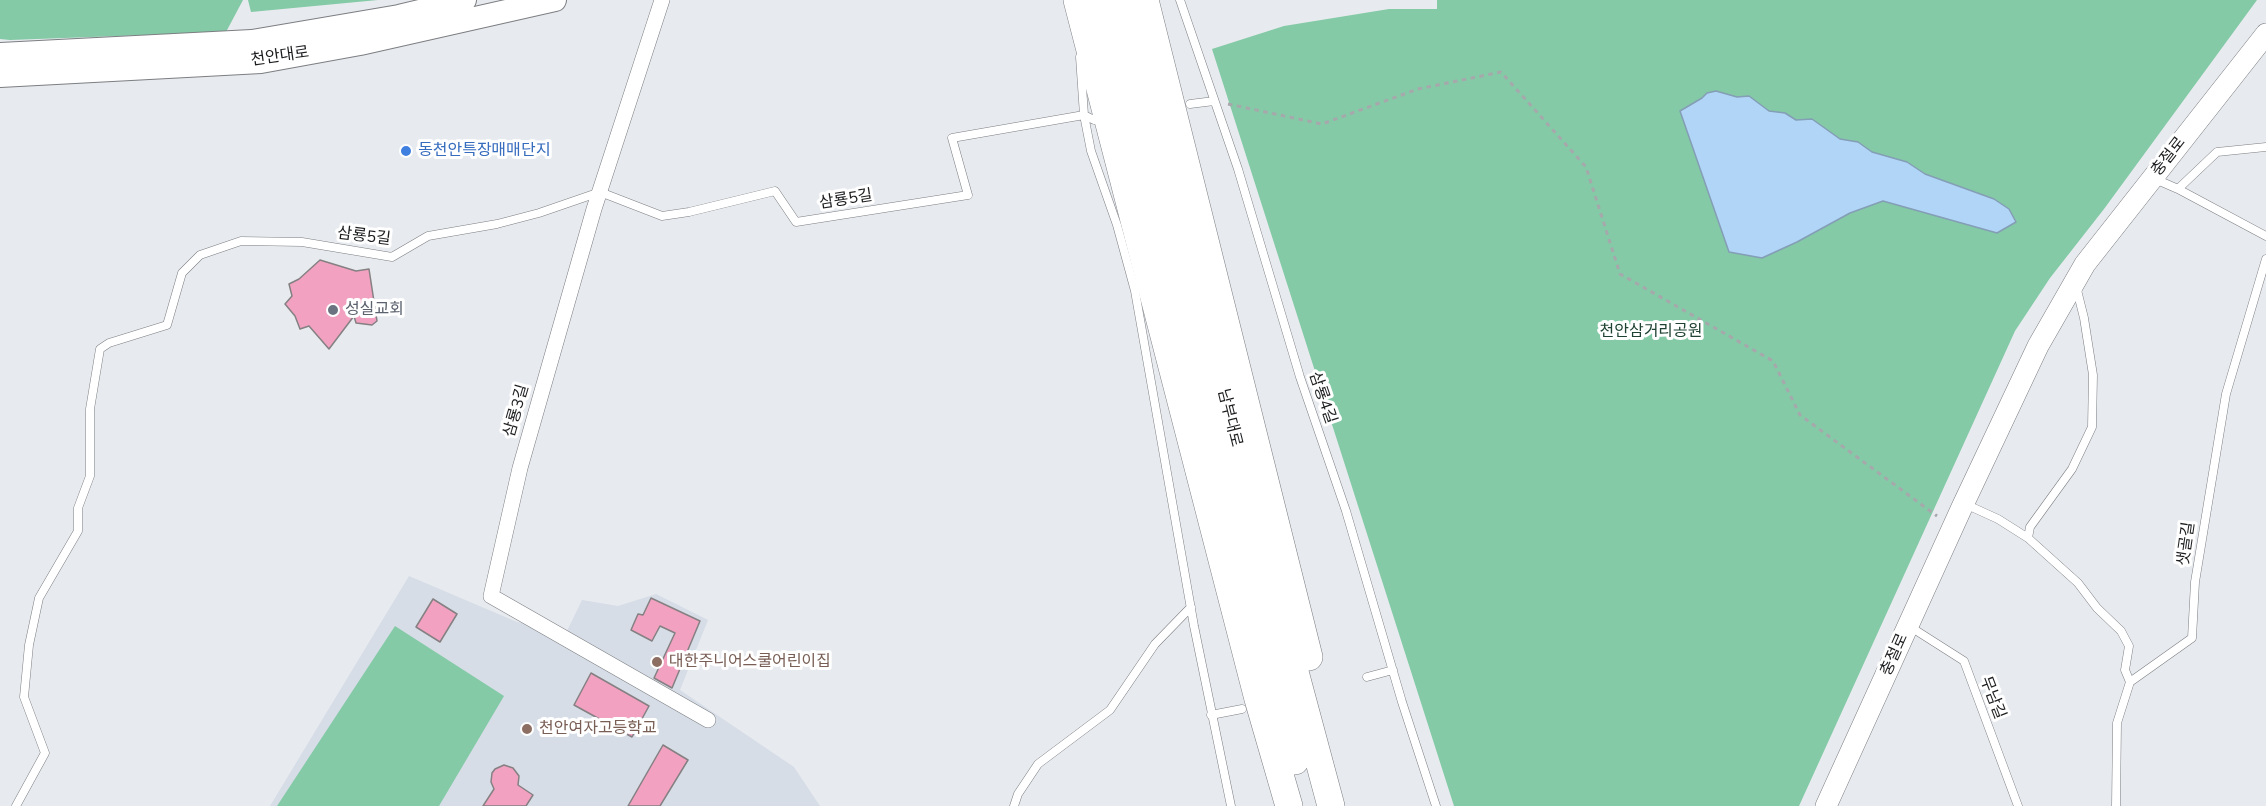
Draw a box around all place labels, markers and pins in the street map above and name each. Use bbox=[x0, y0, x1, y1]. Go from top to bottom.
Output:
place label: 동천안특장매매단지 bbox=[418, 141, 550, 161]
marker: 동천안특장매매단지 bbox=[399, 144, 413, 158]
place label: 성실교회 bbox=[345, 300, 404, 320]
marker: 성실교회 bbox=[326, 303, 340, 317]
place label: 대한주니어스쿨어린이집 bbox=[669, 652, 831, 672]
marker: 대한주니어스쿨어린이집 bbox=[650, 655, 664, 669]
place label: 천안여자고등학교 bbox=[539, 719, 657, 739]
marker: 천안여자고등학교 bbox=[520, 722, 534, 736]

